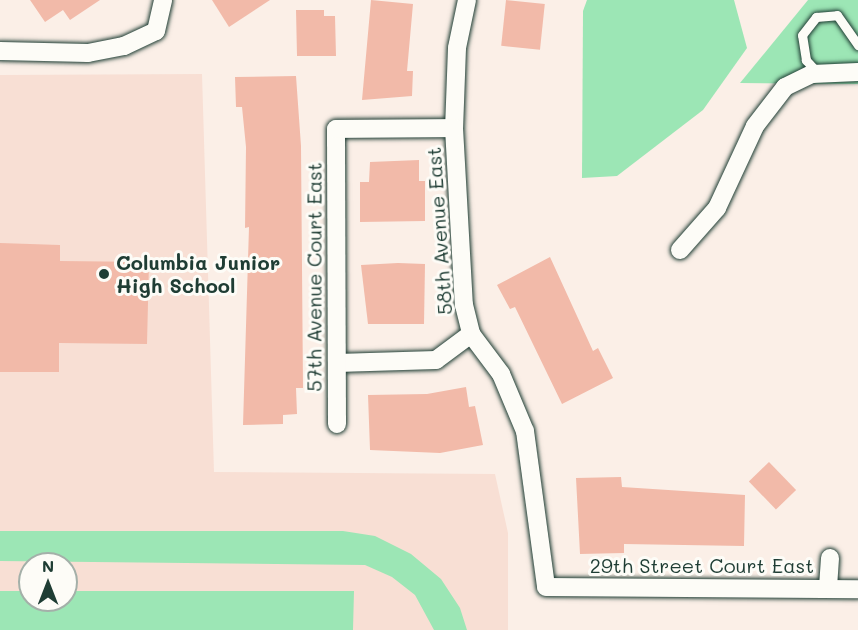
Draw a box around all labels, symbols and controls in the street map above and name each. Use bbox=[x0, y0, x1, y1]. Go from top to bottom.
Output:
street label: 58th Avenue East bbox=[421, 146, 457, 316]
street label: 57th Avenue Court East bbox=[302, 162, 326, 392]
place label: Columbia Junior High School bbox=[116, 250, 280, 297]
marker: Columbia Junior High School bbox=[97, 267, 111, 281]
north arrow bbox=[18, 552, 78, 612]
street label: 29th Street Court East bbox=[590, 553, 814, 577]
text: N bbox=[42, 555, 54, 576]

